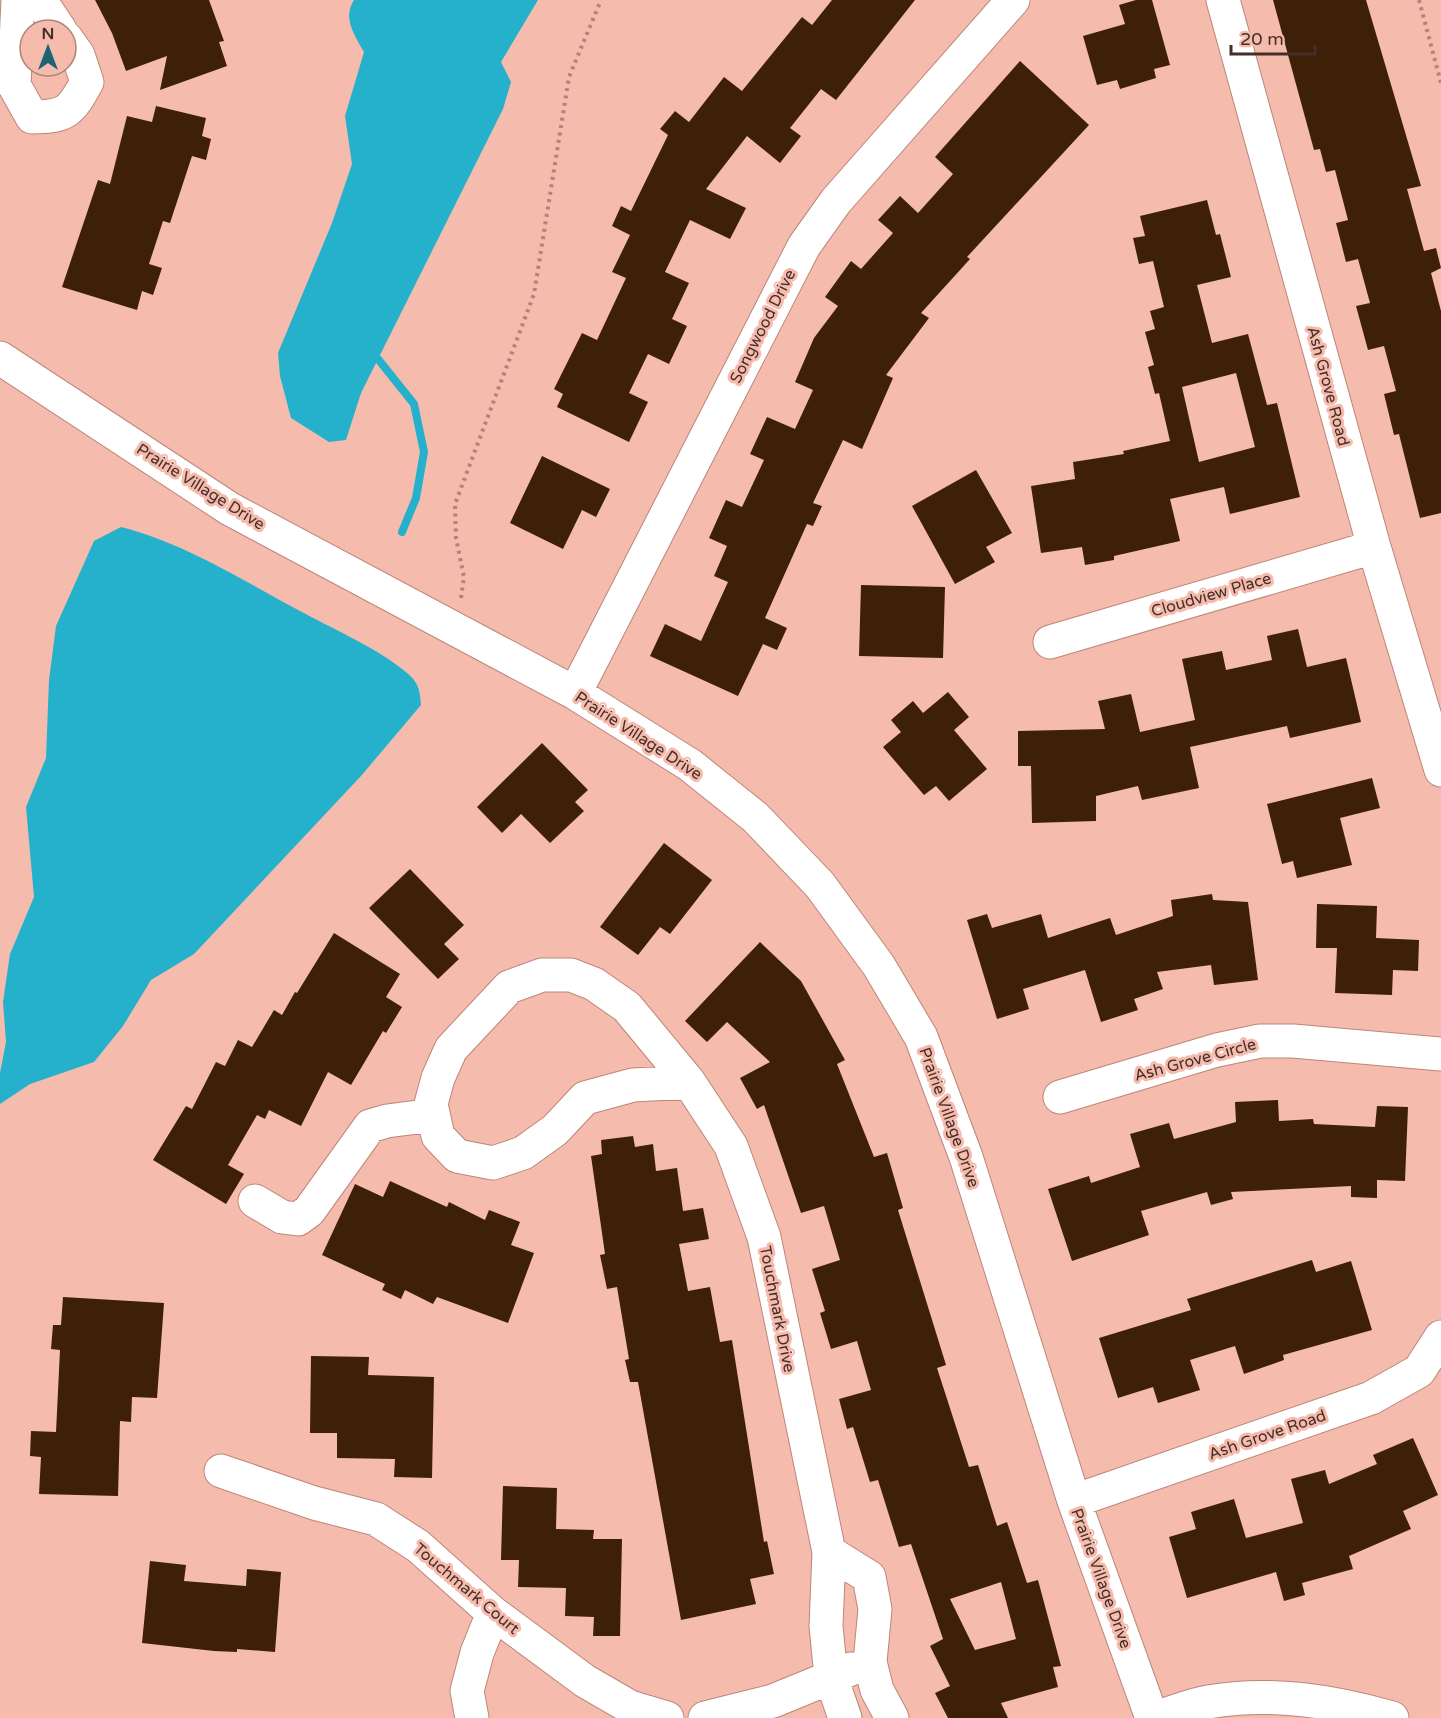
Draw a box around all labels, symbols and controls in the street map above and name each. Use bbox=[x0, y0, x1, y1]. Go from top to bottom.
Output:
north arrow bbox=[18, 18, 78, 78]
scale bar bbox=[1231, 18, 1315, 56]
text: N bbox=[42, 24, 54, 44]
text: 20 m bbox=[1240, 28, 1284, 50]
street label: Songwood Drive bbox=[726, 266, 800, 387]
street label: Ash Grove Road bbox=[1302, 324, 1354, 448]
street label: Prairie Village Drive bbox=[133, 439, 268, 534]
street label: Cloudview Place bbox=[1149, 568, 1274, 622]
street label: Prairie Village Drive bbox=[571, 687, 706, 784]
street label: Ash Grove Circle bbox=[1132, 1034, 1258, 1086]
street label: Prairie Village Drive bbox=[914, 1045, 984, 1190]
street label: Touchmark Drive bbox=[755, 1244, 799, 1374]
street label: Ash Grove Road bbox=[1206, 1405, 1329, 1464]
street label: Prairie Village Drive bbox=[1066, 1506, 1136, 1651]
street label: Touchmark Court bbox=[409, 1539, 523, 1639]

